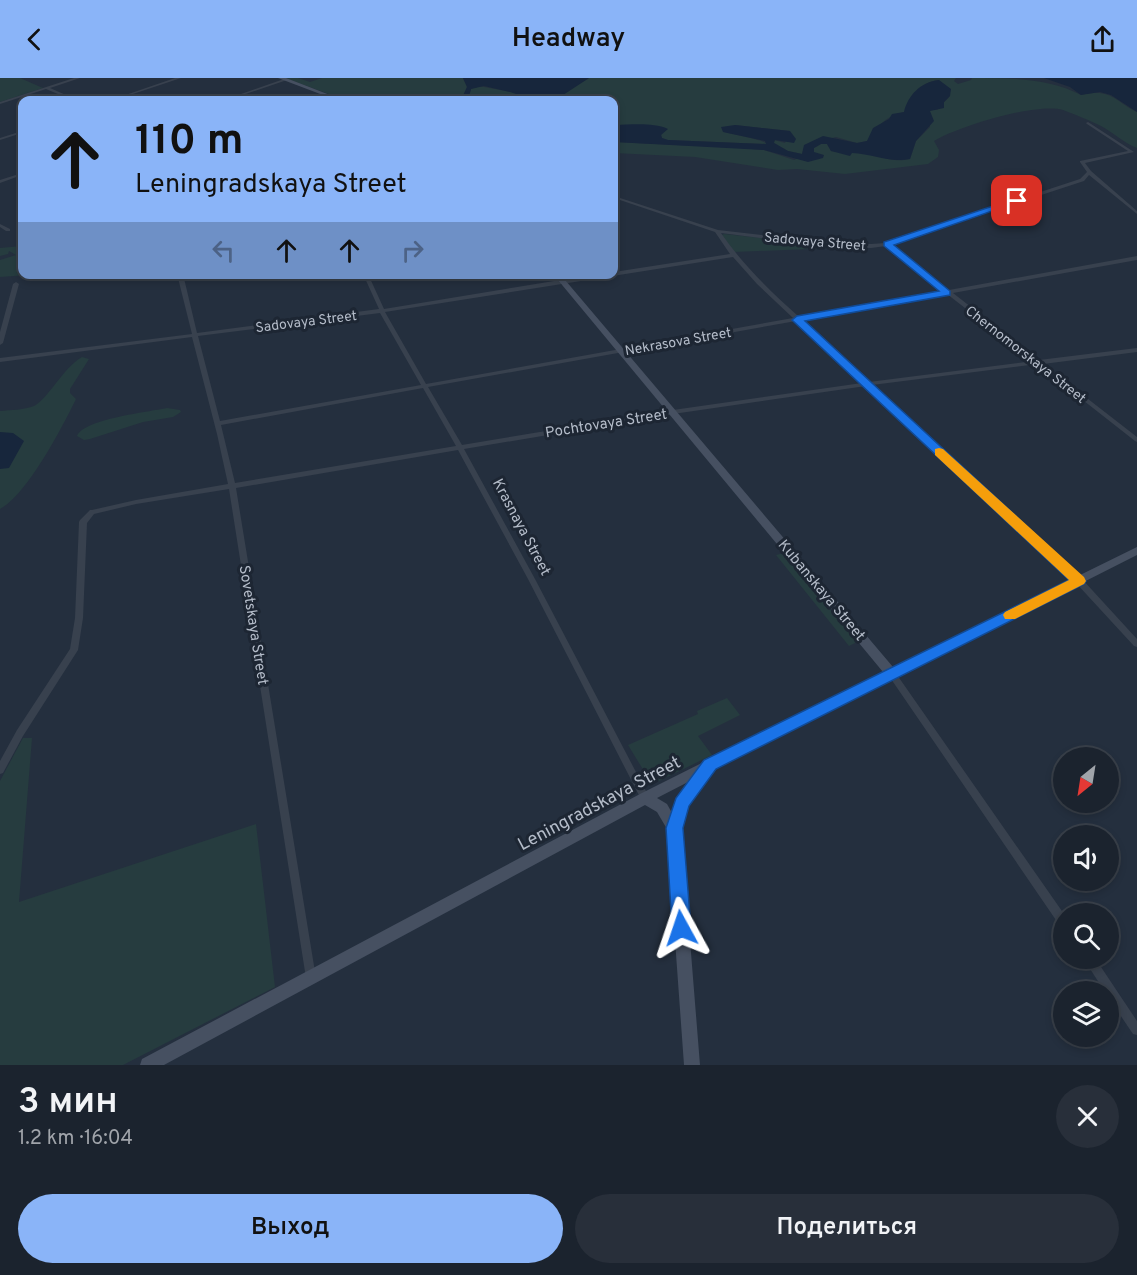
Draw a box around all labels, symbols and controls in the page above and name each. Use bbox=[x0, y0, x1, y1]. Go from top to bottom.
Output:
text: Headway bbox=[512, 22, 625, 56]
icon: back bbox=[18, 23, 51, 56]
icon: share bbox=[1086, 23, 1119, 56]
text: 110 m bbox=[135, 116, 244, 169]
icon: ahead bbox=[36, 120, 114, 198]
text: Leningradskaya Street bbox=[135, 168, 407, 202]
pin bbox=[991, 175, 1042, 226]
icon: arrive bbox=[1000, 184, 1033, 217]
street label: Sadovaya Street bbox=[763, 230, 866, 255]
icon: left bbox=[207, 234, 240, 267]
icon: ahead bbox=[270, 234, 303, 267]
icon: ahead bbox=[333, 234, 366, 267]
icon: right bbox=[396, 234, 429, 267]
street label: Chernomorskaya Street bbox=[961, 303, 1089, 408]
street label: Sadovaya Street bbox=[254, 308, 358, 337]
street label: Nekrasova Street bbox=[624, 325, 733, 360]
street label: Pochtovaya Street bbox=[544, 405, 669, 444]
street label: Krasnaya Street bbox=[487, 476, 554, 579]
street label: Kubanskaya Street bbox=[773, 536, 869, 645]
street label: Sovetskaya Street bbox=[234, 564, 271, 686]
north arrow bbox=[1053, 747, 1119, 813]
map controls bbox=[1053, 747, 1119, 1047]
street label: Leningradskaya Street bbox=[514, 752, 685, 857]
button: sound bbox=[1053, 825, 1119, 891]
position arrow bbox=[649, 896, 713, 960]
button: search bbox=[1053, 903, 1119, 969]
button: layers bbox=[1053, 981, 1119, 1047]
text: 3 мин bbox=[18, 1080, 118, 1126]
button: close bbox=[1056, 1085, 1119, 1148]
text: 1.2 km · 16:04 bbox=[18, 1126, 133, 1152]
button: Выход bbox=[18, 1194, 563, 1263]
button: Поделиться bbox=[575, 1194, 1119, 1263]

